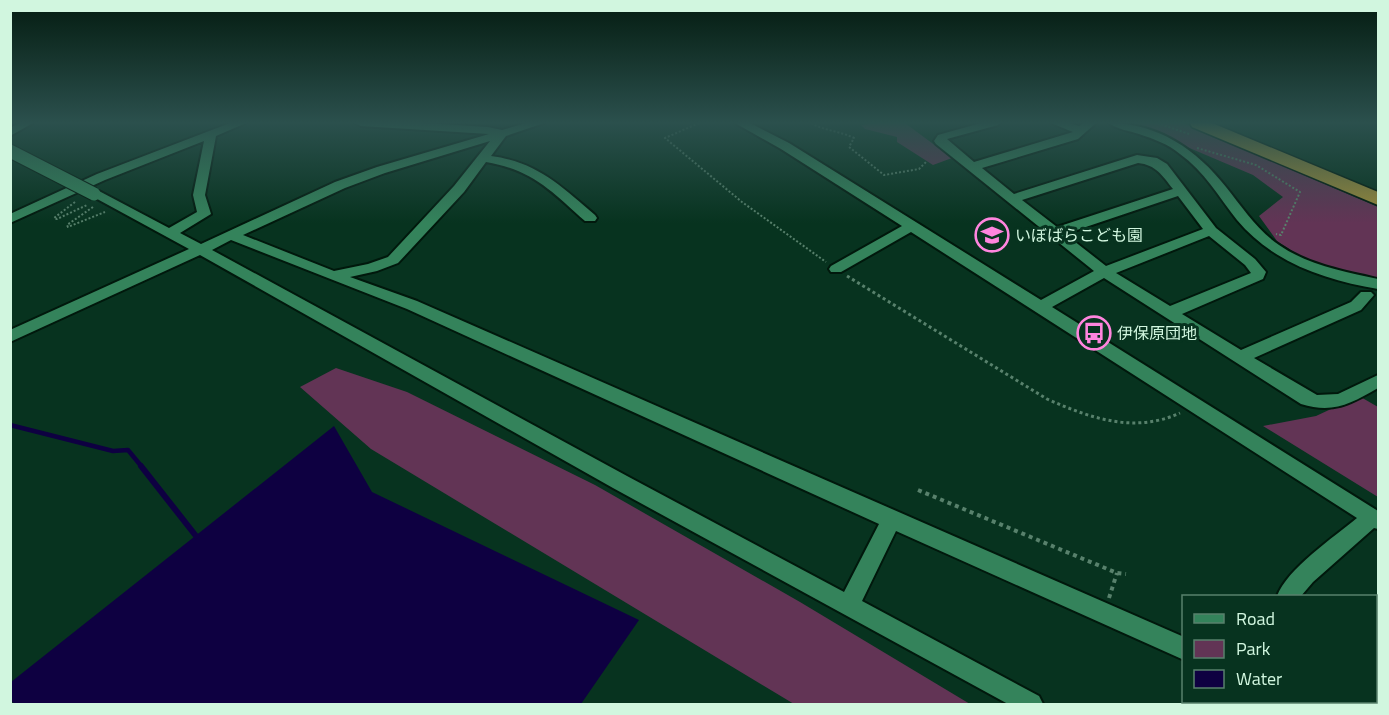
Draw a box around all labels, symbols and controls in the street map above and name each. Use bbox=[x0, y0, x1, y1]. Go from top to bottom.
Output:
school or university icon: いぼばらこども園 bbox=[974, 217, 1010, 253]
place label: いぼばらこども園 bbox=[1015, 223, 1143, 247]
bus stop icon: 伊保原団地 bbox=[1076, 315, 1112, 351]
place label: 伊保原団地 bbox=[1117, 321, 1197, 345]
legend bbox=[1182, 595, 1377, 703]
text: Road bbox=[1236, 605, 1275, 632]
text: Park bbox=[1236, 635, 1271, 662]
text: Water bbox=[1236, 665, 1282, 692]

